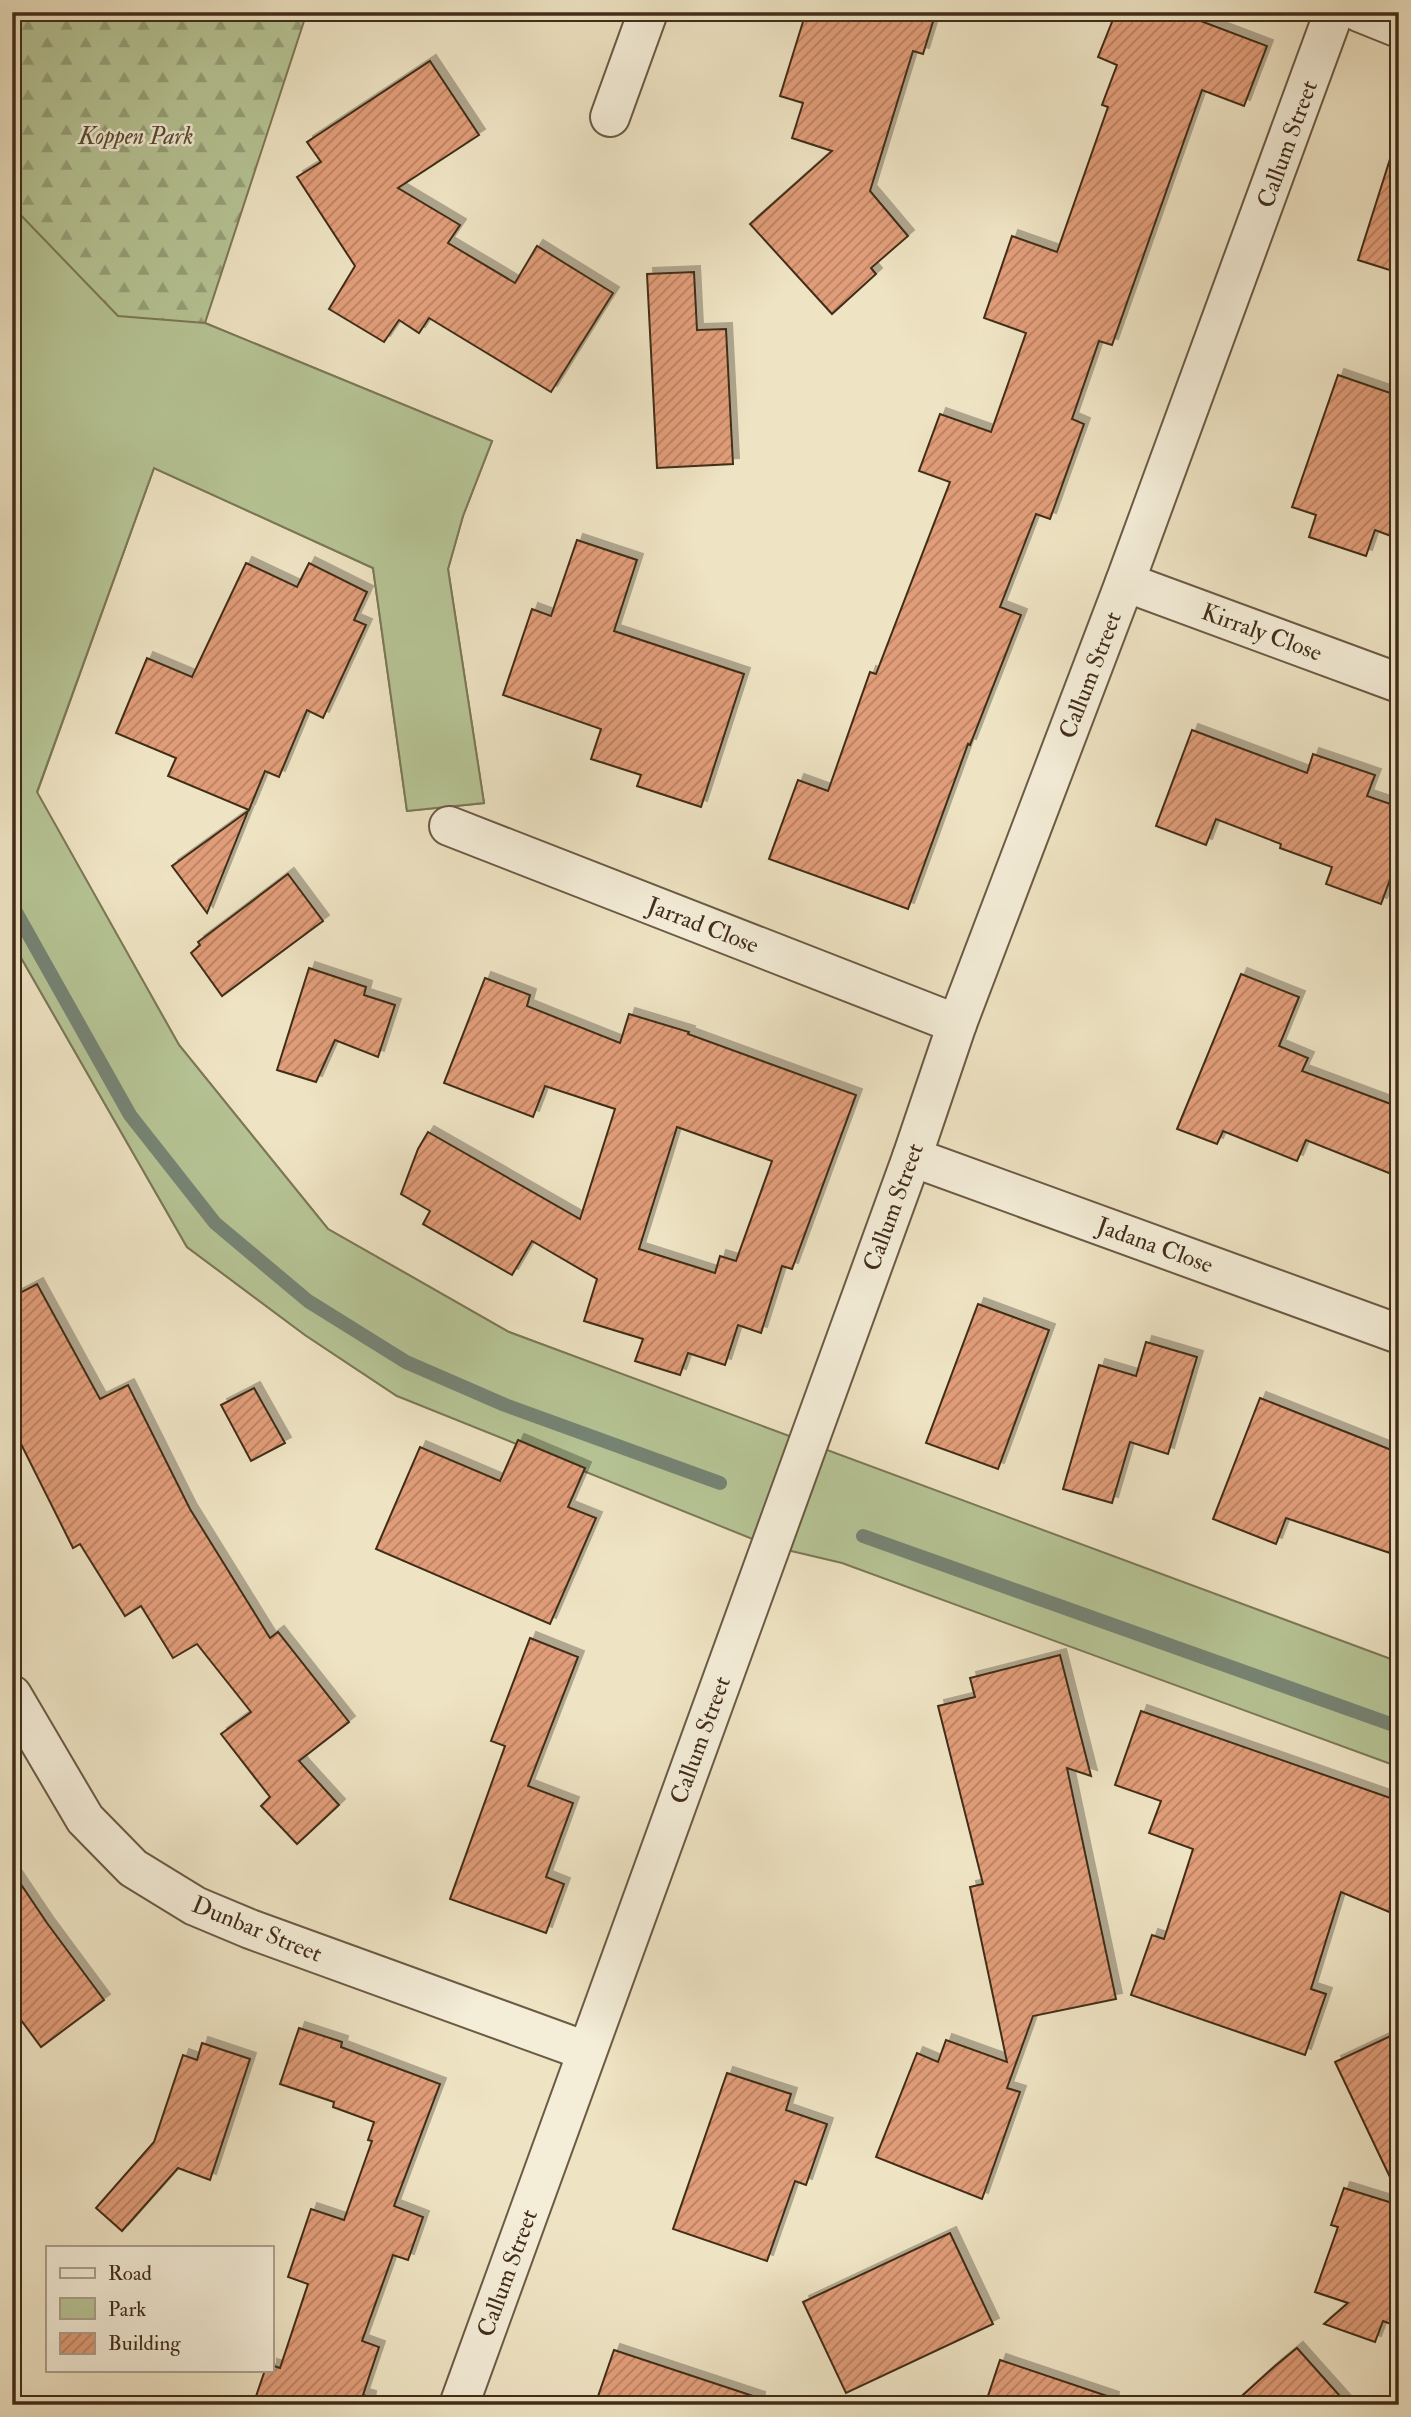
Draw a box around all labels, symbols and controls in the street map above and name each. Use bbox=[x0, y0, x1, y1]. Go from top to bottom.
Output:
street label: Callum Street bbox=[1250, 76, 1325, 212]
park label: Koppen Park bbox=[78, 121, 193, 152]
street label: Kirraly Close bbox=[1197, 596, 1326, 669]
street label: Callum Street bbox=[1052, 607, 1129, 743]
street label: Jarrad Close bbox=[642, 890, 763, 961]
street label: Callum Street bbox=[856, 1139, 931, 1275]
street label: Jadana Close bbox=[1092, 1210, 1217, 1281]
street label: Callum Street bbox=[663, 1672, 738, 1808]
street label: Dunbar Street bbox=[187, 1889, 327, 1970]
street label: Callum Street bbox=[470, 2205, 545, 2341]
legend bbox=[46, 2246, 273, 2372]
text: Road bbox=[108, 2260, 153, 2287]
text: Park bbox=[108, 2296, 146, 2323]
text: Building bbox=[108, 2330, 181, 2357]

